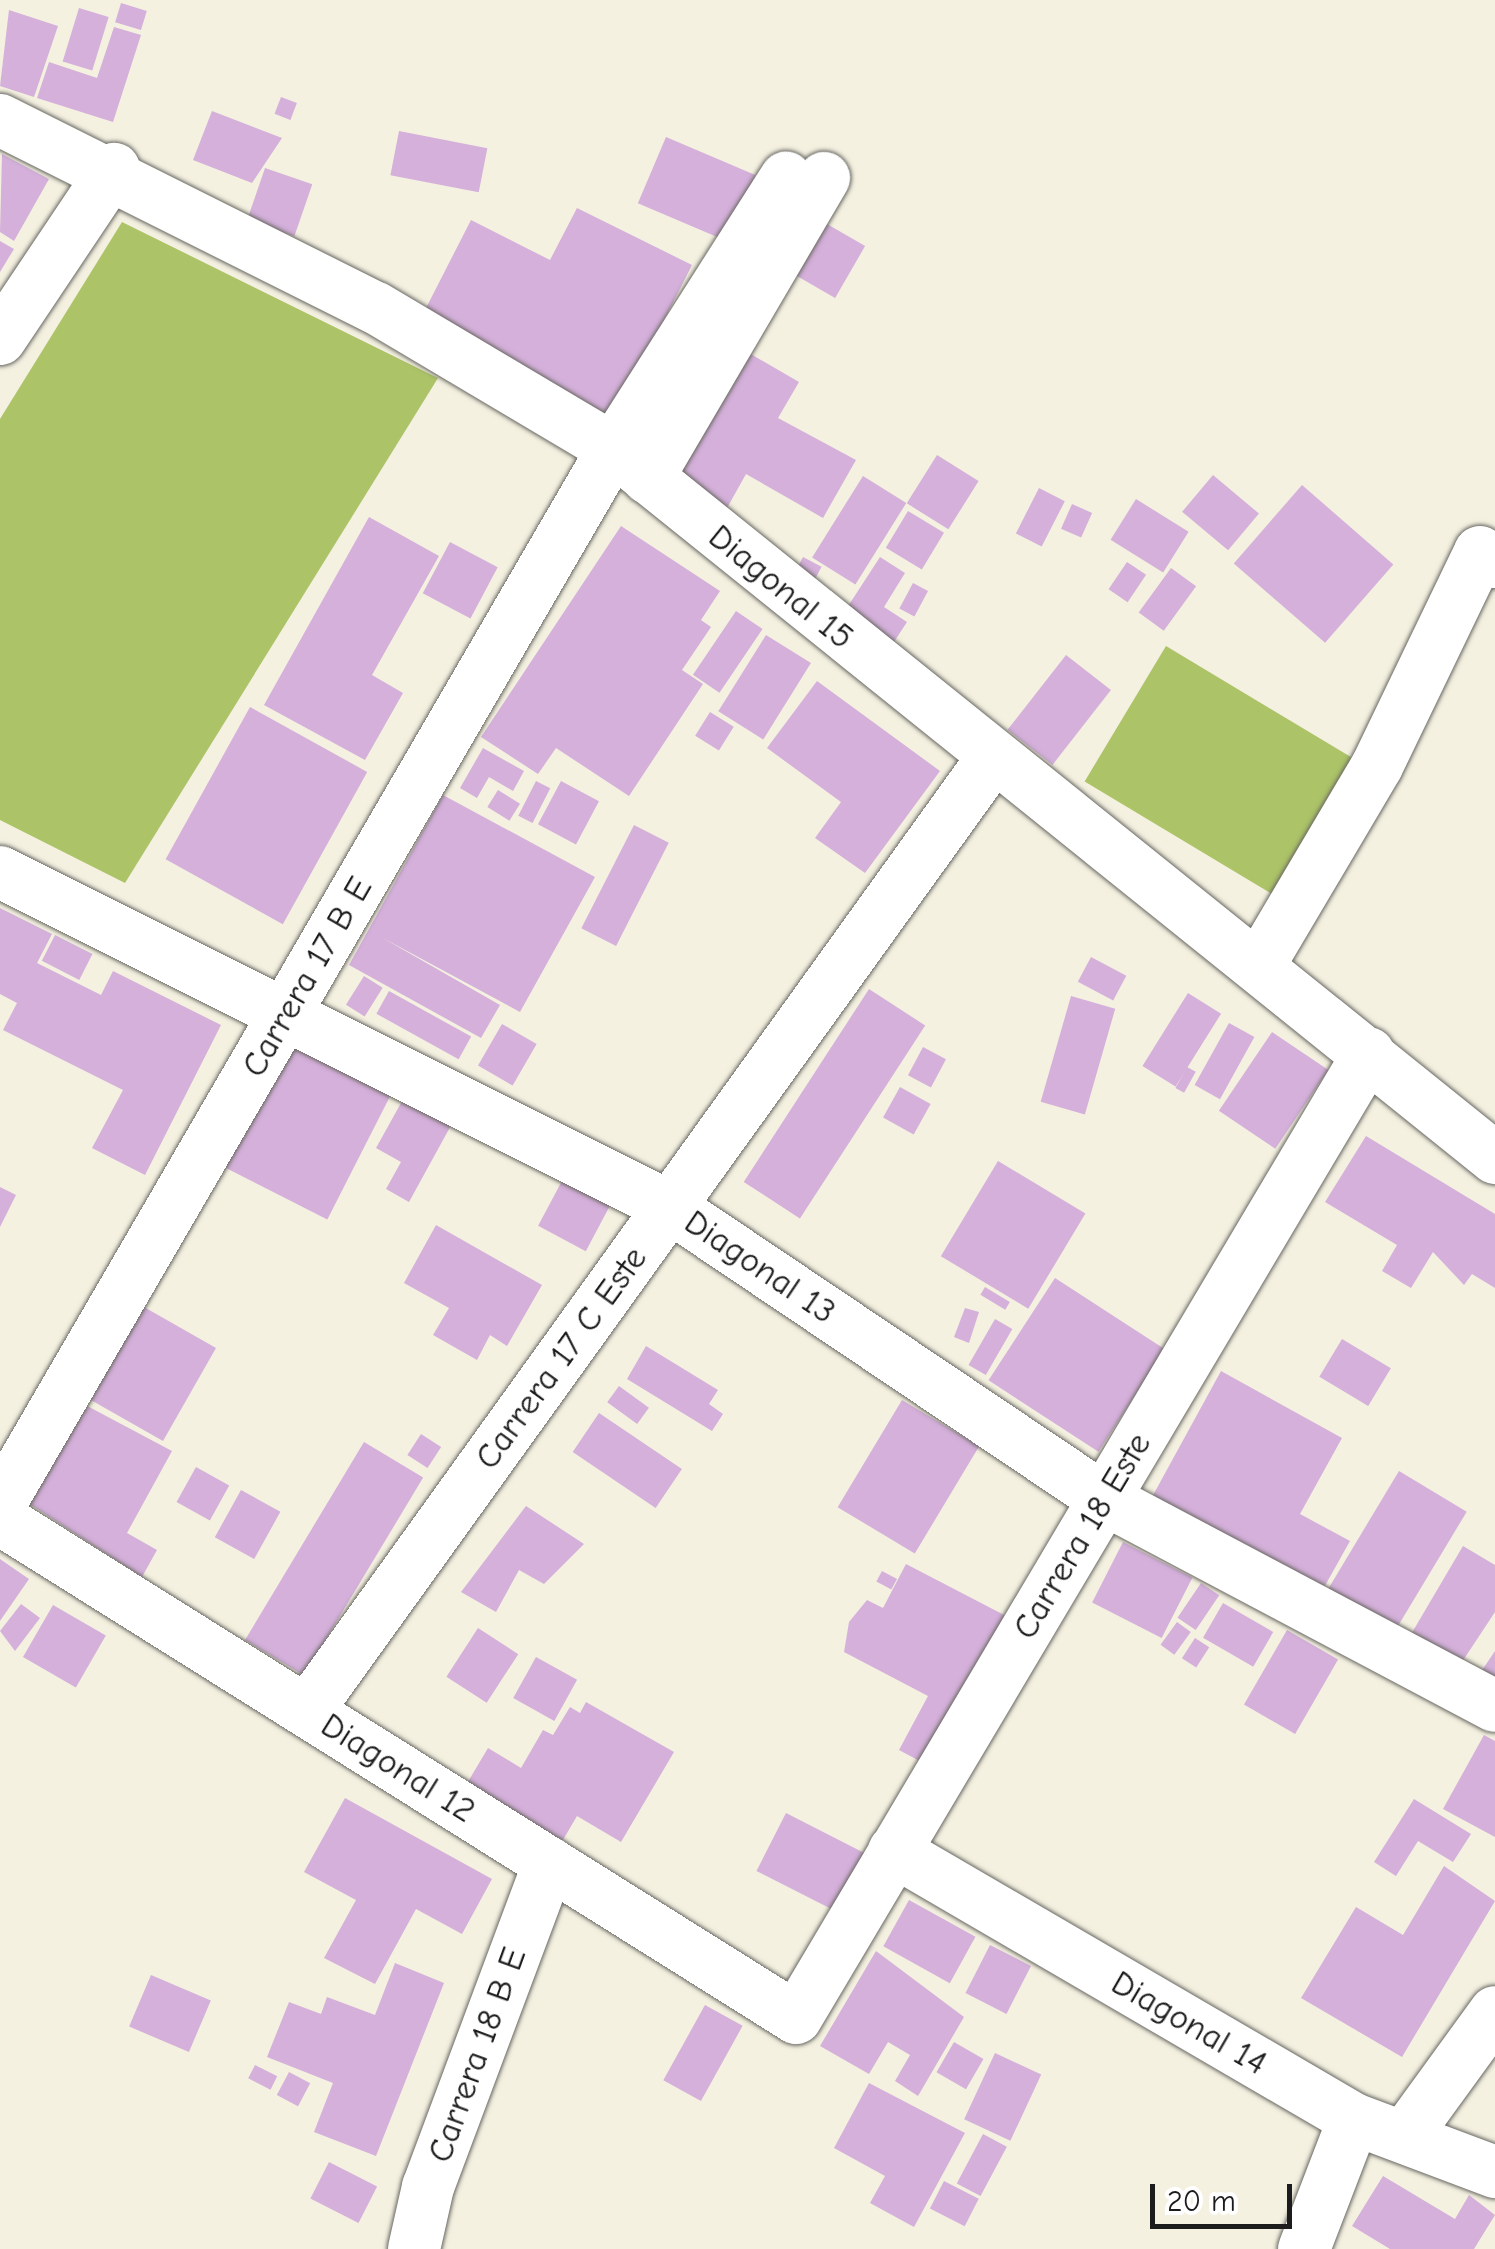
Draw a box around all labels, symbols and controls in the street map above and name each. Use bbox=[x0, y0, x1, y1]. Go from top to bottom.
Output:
street label: Diagonal 15 bbox=[700, 516, 862, 658]
street label: Carrera 17 B E bbox=[233, 870, 381, 1084]
street label: Diagonal 13 bbox=[676, 1201, 844, 1333]
street label: Carrera 17 C Este bbox=[466, 1239, 656, 1477]
street label: Carrera 18 Este bbox=[1004, 1425, 1160, 1647]
street label: Diagonal 12 bbox=[313, 1704, 483, 1832]
street label: Carrera 18 B E bbox=[419, 1942, 535, 2168]
street label: Diagonal 14 bbox=[1104, 1962, 1274, 2084]
scale bar bbox=[1155, 2164, 1298, 2226]
text: 20 m bbox=[1167, 2184, 1236, 2219]

